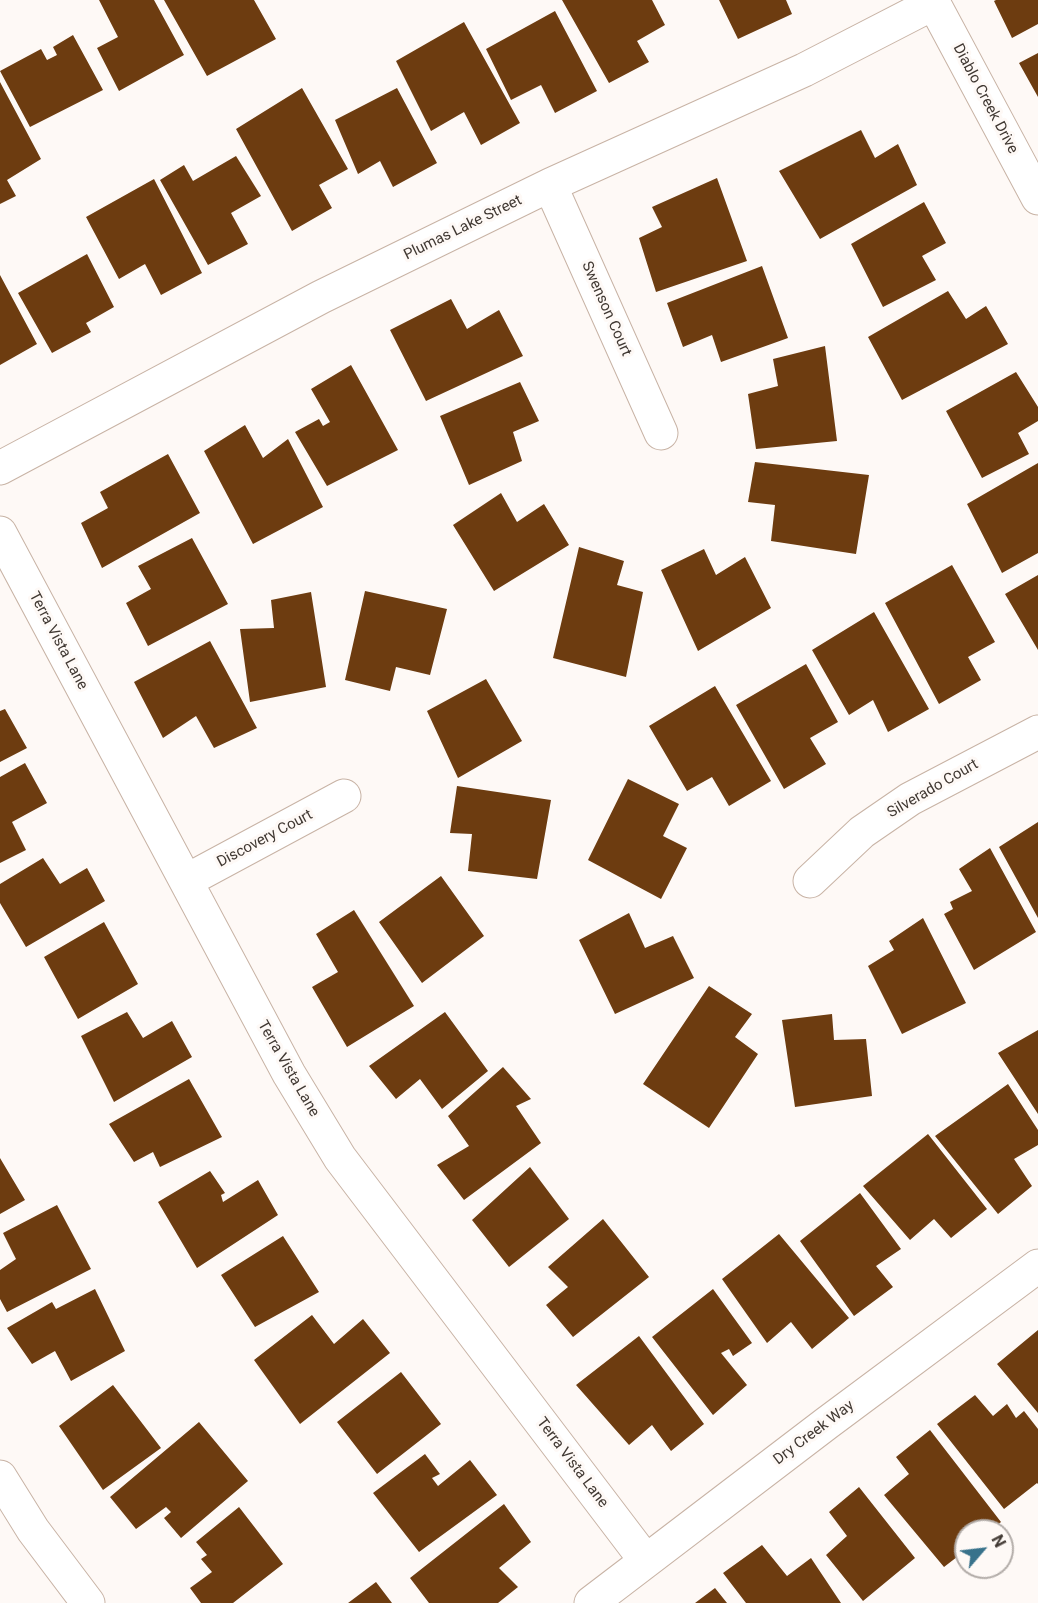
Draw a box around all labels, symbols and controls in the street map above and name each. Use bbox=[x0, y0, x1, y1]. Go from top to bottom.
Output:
street label: Diablo Creek Drive bbox=[949, 41, 1021, 157]
street label: Plumas Lake Street bbox=[401, 192, 525, 264]
street label: Swenson Court bbox=[577, 259, 635, 359]
street label: Terra Vista Lane bbox=[25, 589, 91, 693]
street label: Silverado Court bbox=[884, 756, 982, 822]
street label: Discovery Court bbox=[214, 806, 316, 872]
street label: Terra Vista Lane bbox=[253, 1018, 323, 1120]
street label: Dry Creek Way bbox=[770, 1397, 858, 1469]
street label: Terra Vista Lane bbox=[532, 1414, 612, 1512]
north arrow bbox=[954, 1519, 1014, 1579]
text: N bbox=[988, 1532, 1010, 1551]

